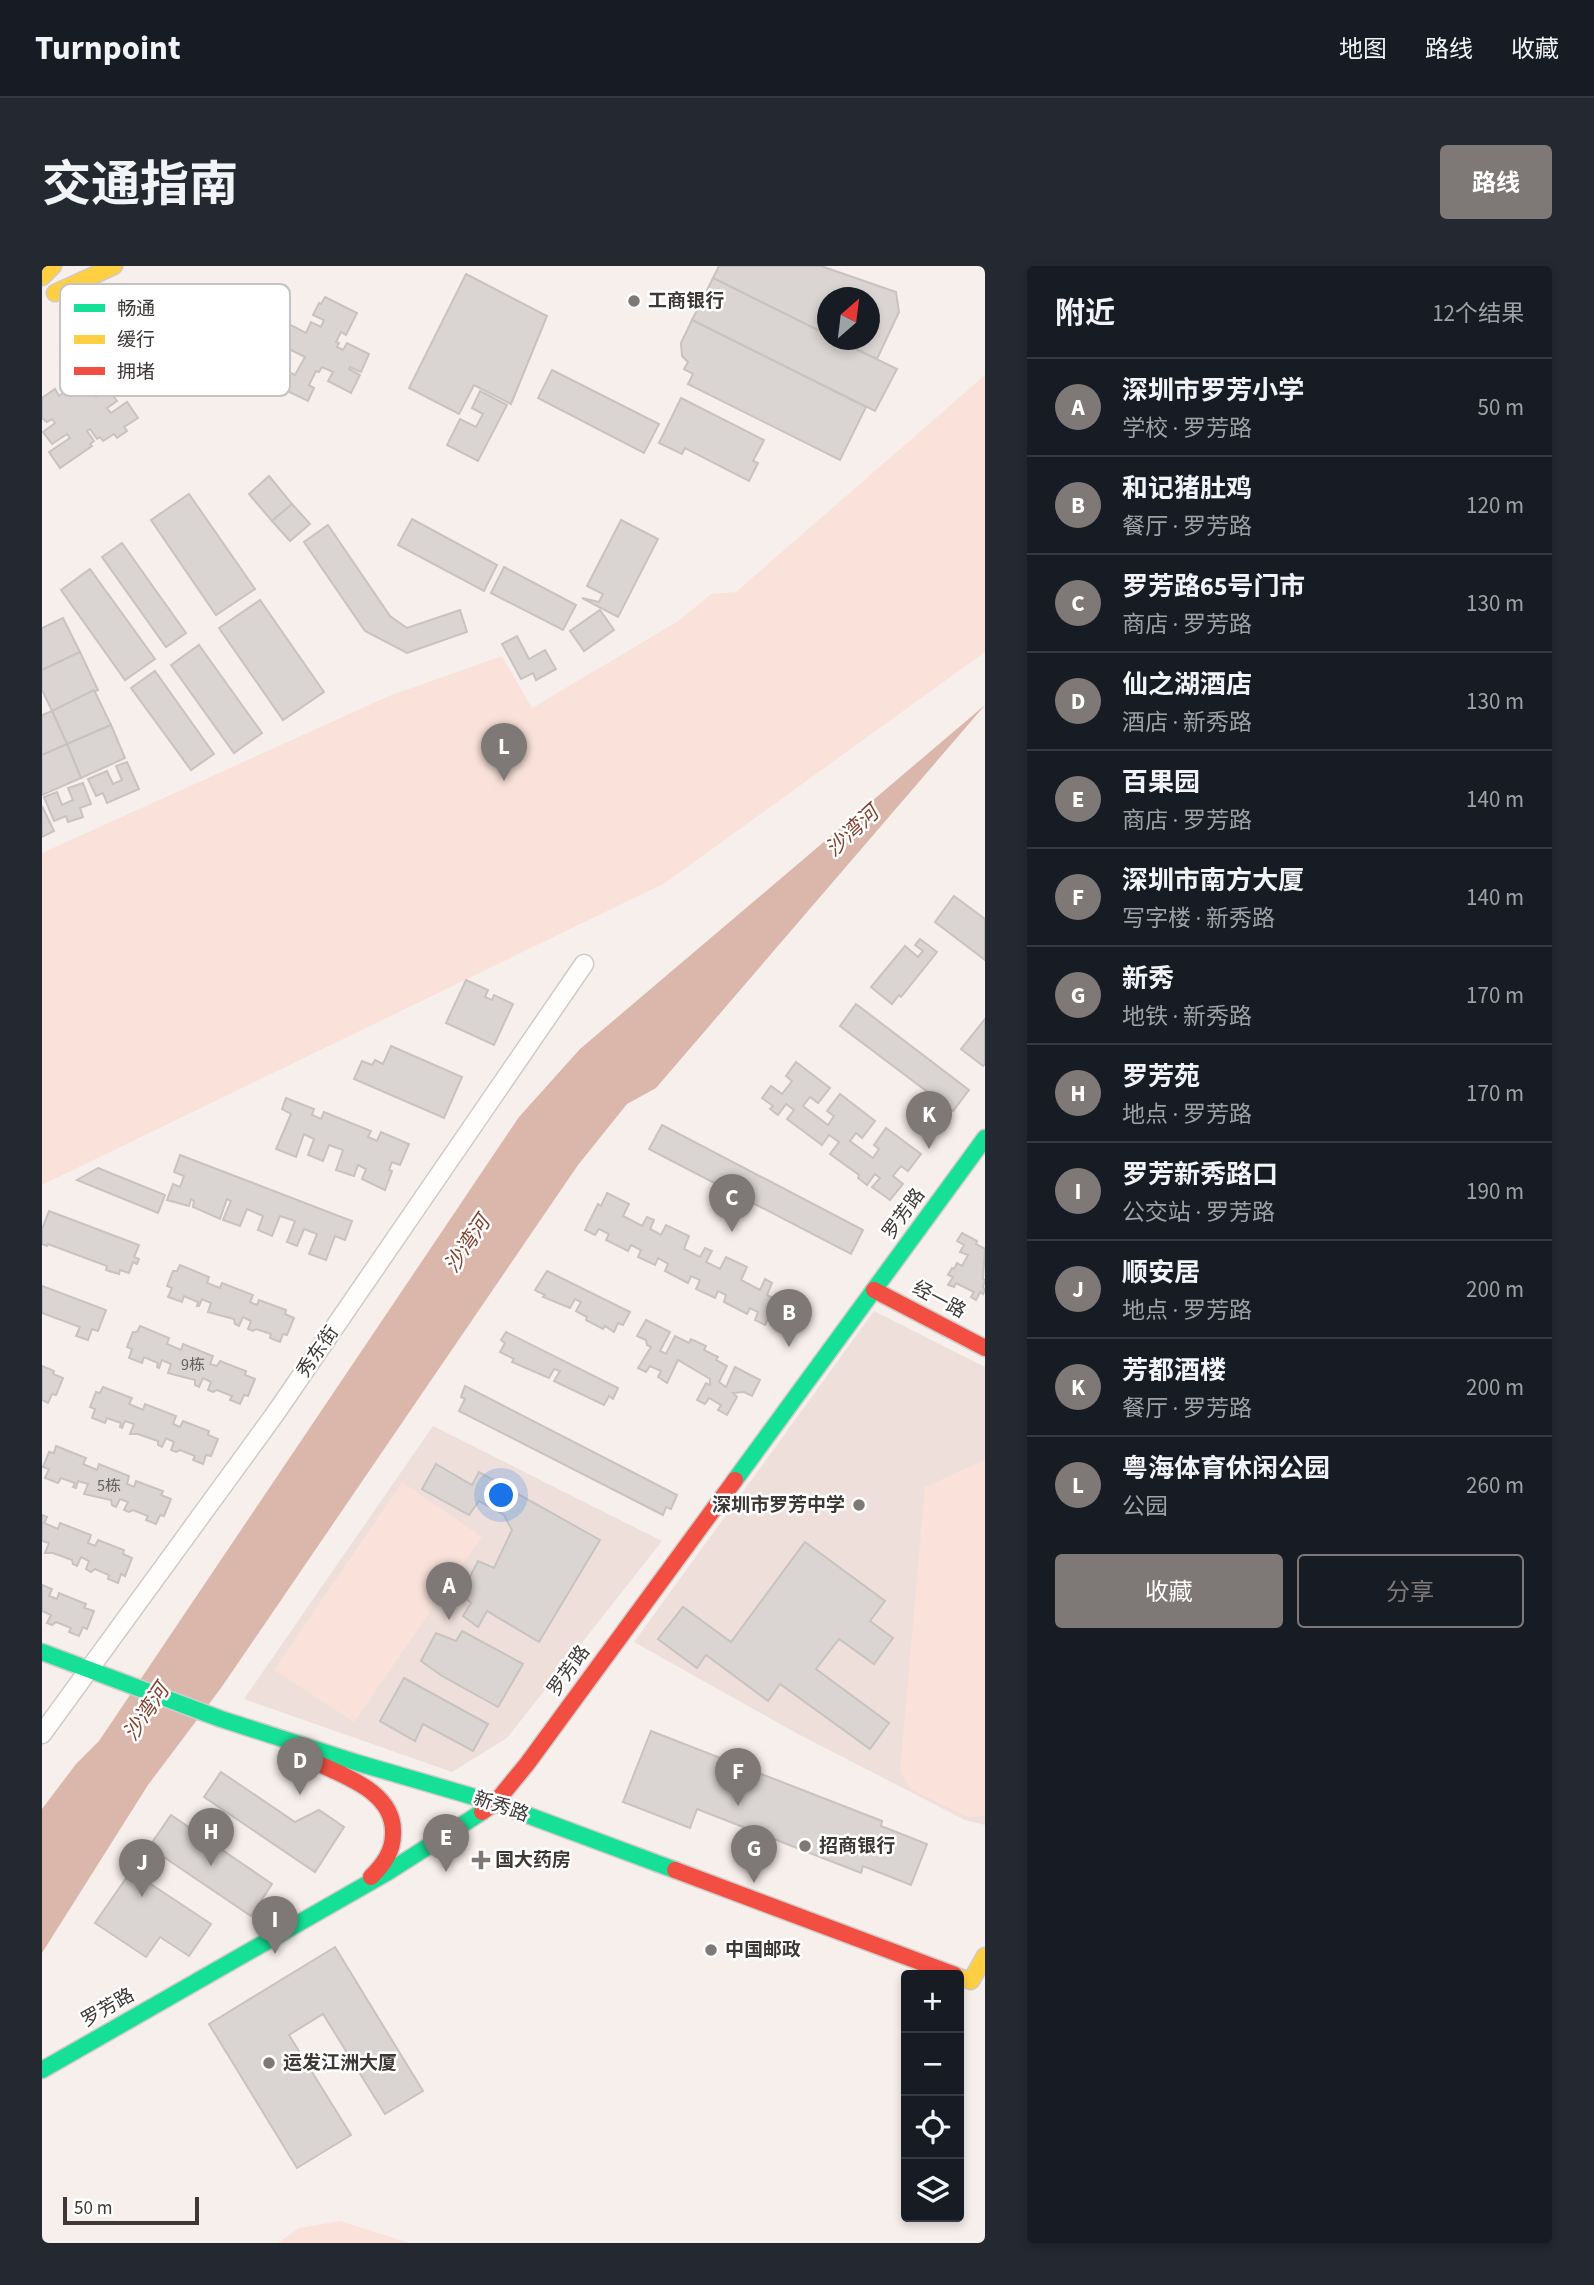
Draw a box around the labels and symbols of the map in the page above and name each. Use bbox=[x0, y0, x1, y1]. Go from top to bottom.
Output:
legend bbox=[60, 284, 290, 396]
north arrow bbox=[817, 287, 880, 350]
place label: 工商银行 bbox=[648, 288, 724, 315]
marker: 工商银行 bbox=[626, 293, 642, 309]
text: 畅通 bbox=[117, 296, 155, 323]
text: 缓行 bbox=[117, 327, 155, 354]
text: 拥堵 bbox=[117, 359, 155, 386]
pin: L bbox=[481, 723, 527, 781]
water label: 沙湾河 bbox=[819, 796, 888, 863]
pin: K bbox=[906, 1091, 952, 1149]
pin: C bbox=[709, 1174, 755, 1232]
street label: 罗芳路 bbox=[876, 1183, 932, 1245]
water label: 沙湾河 bbox=[437, 1206, 499, 1279]
street label: 经一路 bbox=[907, 1275, 971, 1325]
pin: B bbox=[766, 1289, 812, 1347]
street label: 秀东街 bbox=[291, 1321, 345, 1383]
house number: 9栋 bbox=[181, 1354, 205, 1376]
house number: 5栋 bbox=[97, 1475, 121, 1497]
your location bbox=[484, 1478, 518, 1512]
place label: 深圳市罗芳中学 bbox=[712, 1492, 845, 1519]
marker: 深圳市罗芳中学 bbox=[851, 1497, 867, 1513]
pin: A bbox=[426, 1562, 472, 1620]
street label: 罗芳路 bbox=[541, 1640, 597, 1702]
water label: 沙湾河 bbox=[116, 1674, 178, 1747]
pin: D bbox=[277, 1737, 323, 1795]
pin: F bbox=[715, 1748, 761, 1806]
street label: 新秀路 bbox=[470, 1785, 532, 1829]
pin: H bbox=[188, 1808, 234, 1866]
pin: E bbox=[423, 1814, 469, 1872]
pin: G bbox=[731, 1825, 777, 1883]
place label: 招商银行 bbox=[819, 1833, 895, 1860]
marker: 招商银行 bbox=[797, 1838, 813, 1854]
pin: J bbox=[119, 1839, 165, 1897]
place label: 国大药房 bbox=[495, 1847, 571, 1874]
marker: 国大药房 bbox=[473, 1852, 489, 1868]
pin: I bbox=[252, 1896, 298, 1954]
place label: 中国邮政 bbox=[725, 1937, 801, 1964]
marker: 中国邮政 bbox=[703, 1942, 719, 1958]
street label: 罗芳路 bbox=[77, 1982, 139, 2034]
place label: 运发江洲大厦 bbox=[283, 2050, 397, 2077]
marker: 运发江洲大厦 bbox=[261, 2055, 277, 2071]
scale bar bbox=[63, 2194, 200, 2226]

